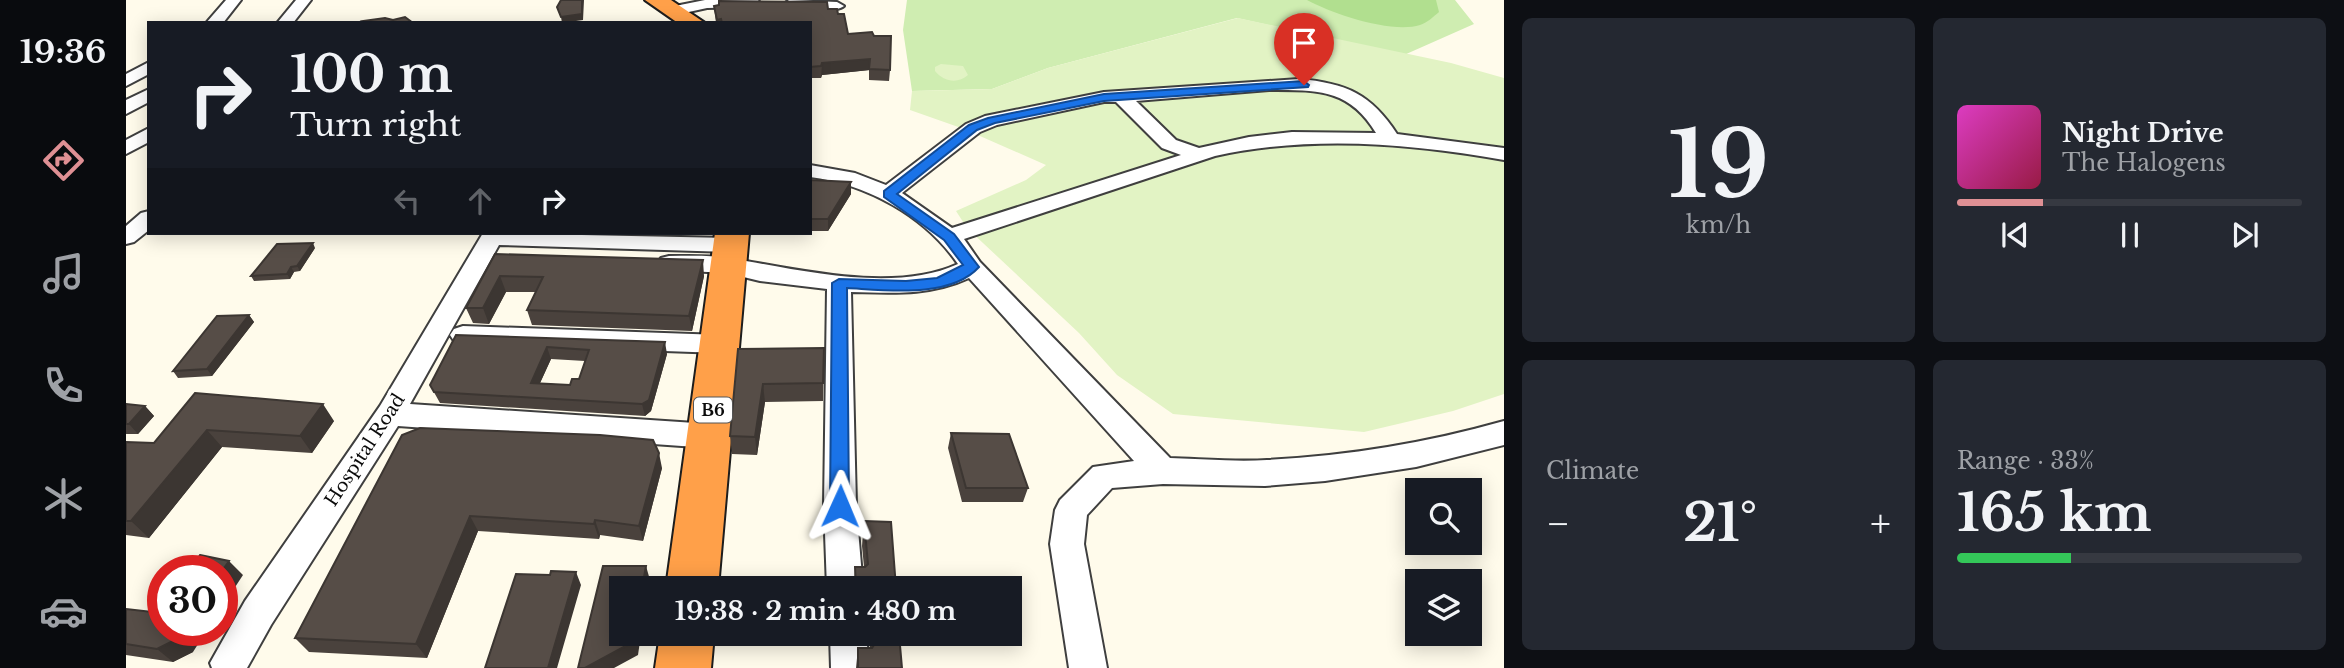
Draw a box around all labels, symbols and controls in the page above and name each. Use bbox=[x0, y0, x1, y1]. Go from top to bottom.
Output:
pin bbox=[1274, 13, 1334, 85]
icon: arrive bbox=[1285, 24, 1323, 62]
text: 19:36 bbox=[20, 32, 106, 72]
text: 100 m bbox=[290, 44, 453, 105]
icon: right bbox=[175, 49, 266, 140]
text: Turn right bbox=[290, 105, 461, 145]
text: 19 bbox=[1668, 109, 1769, 222]
text: Night Drive bbox=[2062, 117, 2224, 149]
icon: directions bbox=[39, 136, 88, 185]
text: The Halogens bbox=[2062, 149, 2226, 177]
icon: left bbox=[388, 182, 426, 220]
icon: ahead bbox=[461, 182, 499, 220]
icon: right bbox=[534, 182, 572, 220]
text: km/h bbox=[1686, 211, 1751, 239]
icon: previous bbox=[1996, 216, 2034, 254]
icon: pause bbox=[2111, 216, 2149, 254]
icon: next bbox=[2226, 216, 2264, 254]
icon: music bbox=[39, 249, 88, 298]
icon: phone bbox=[39, 361, 88, 410]
street label: Hospital Road bbox=[320, 389, 410, 511]
road number: B6 bbox=[694, 398, 732, 422]
text: Range · 33% bbox=[1957, 447, 2094, 475]
text: Climate bbox=[1546, 457, 1639, 485]
position arrow bbox=[803, 469, 877, 543]
icon: climate bbox=[39, 474, 88, 523]
map controls bbox=[1405, 478, 1482, 646]
button: search bbox=[1405, 478, 1482, 555]
text: 165 km bbox=[1957, 481, 2152, 545]
text: 21° bbox=[1683, 491, 1757, 555]
text: − bbox=[1546, 500, 1570, 547]
text: + bbox=[1870, 500, 1891, 547]
speed limit sign: 30 bbox=[147, 555, 238, 646]
button: layers bbox=[1405, 569, 1482, 646]
icon: car bbox=[39, 587, 88, 636]
text: 19:38 · 2 min · 480 m bbox=[675, 595, 956, 627]

